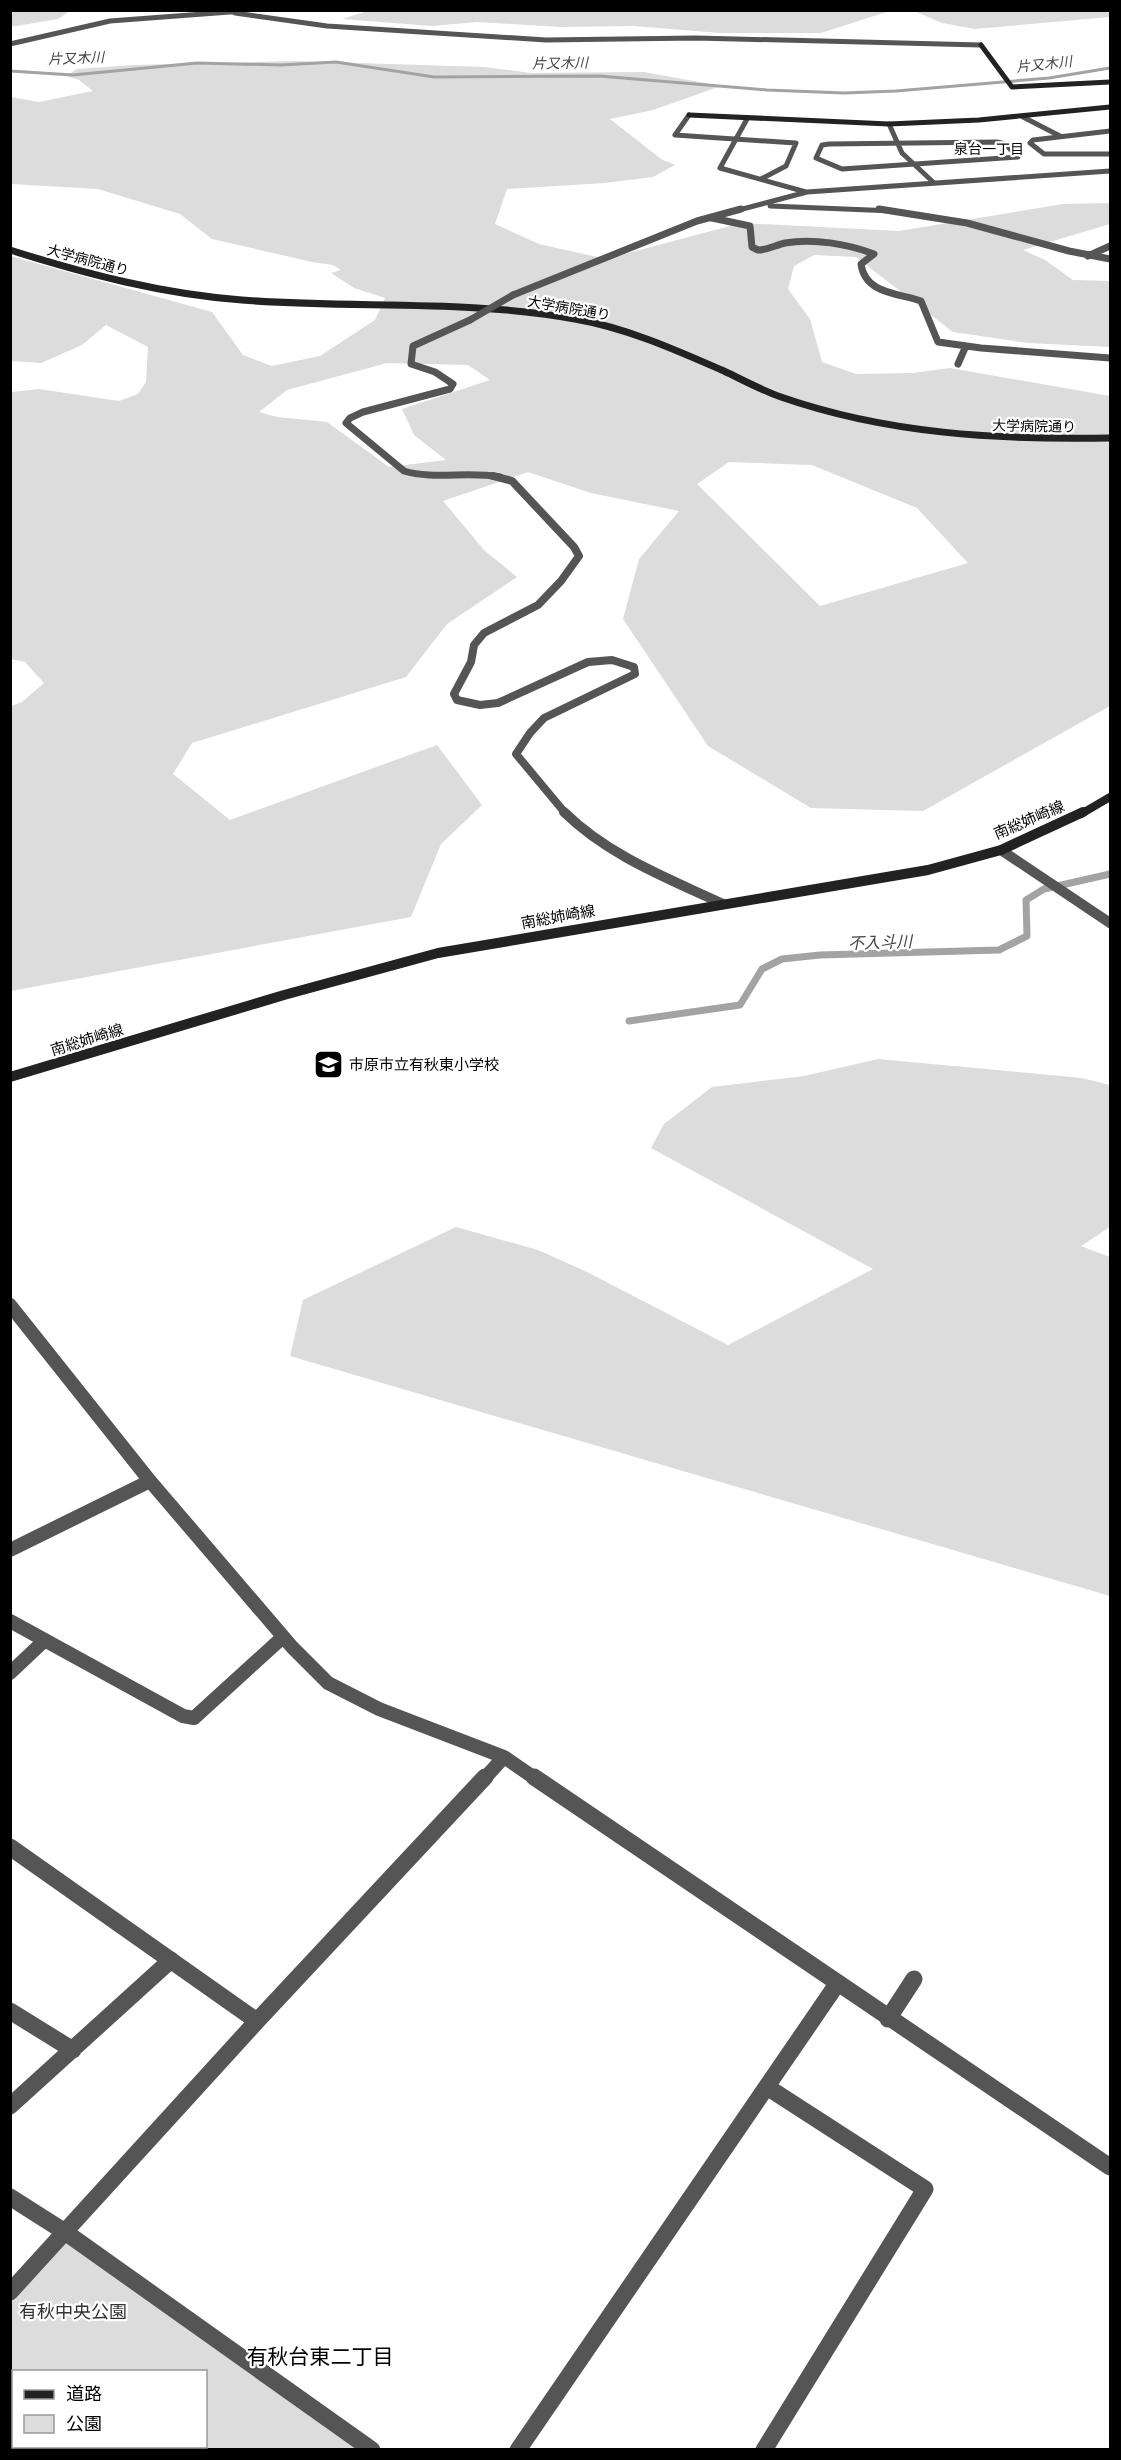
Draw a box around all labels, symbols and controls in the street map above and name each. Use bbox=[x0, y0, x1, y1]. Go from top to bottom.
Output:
water label: 片又木川 bbox=[48, 47, 106, 69]
water label: 片又木川 bbox=[1015, 51, 1075, 77]
water label: 片又木川 bbox=[532, 52, 590, 73]
district label: 泉台一丁目 bbox=[954, 139, 1024, 159]
street label: 大学病院通り bbox=[45, 239, 131, 281]
street label: 大学病院通り bbox=[526, 291, 612, 325]
street label: 大学病院通り bbox=[992, 415, 1076, 437]
street label: 南総姉崎線 bbox=[990, 795, 1067, 844]
street label: 南総姉崎線 bbox=[519, 900, 597, 933]
water label: 不入斗川 bbox=[848, 930, 914, 955]
street label: 南総姉崎線 bbox=[48, 1019, 126, 1061]
school or university icon: 市原市立有秋東小学校 bbox=[312, 1049, 344, 1081]
place label: 市原市立有秋東小学校 bbox=[349, 1054, 499, 1075]
park label: 有秋中央公園 bbox=[19, 2299, 127, 2324]
district label: 有秋台東二丁目 bbox=[247, 2342, 394, 2371]
legend bbox=[12, 2370, 207, 2448]
text: 道路 bbox=[66, 2381, 102, 2406]
text: 公園 bbox=[66, 2411, 102, 2436]

